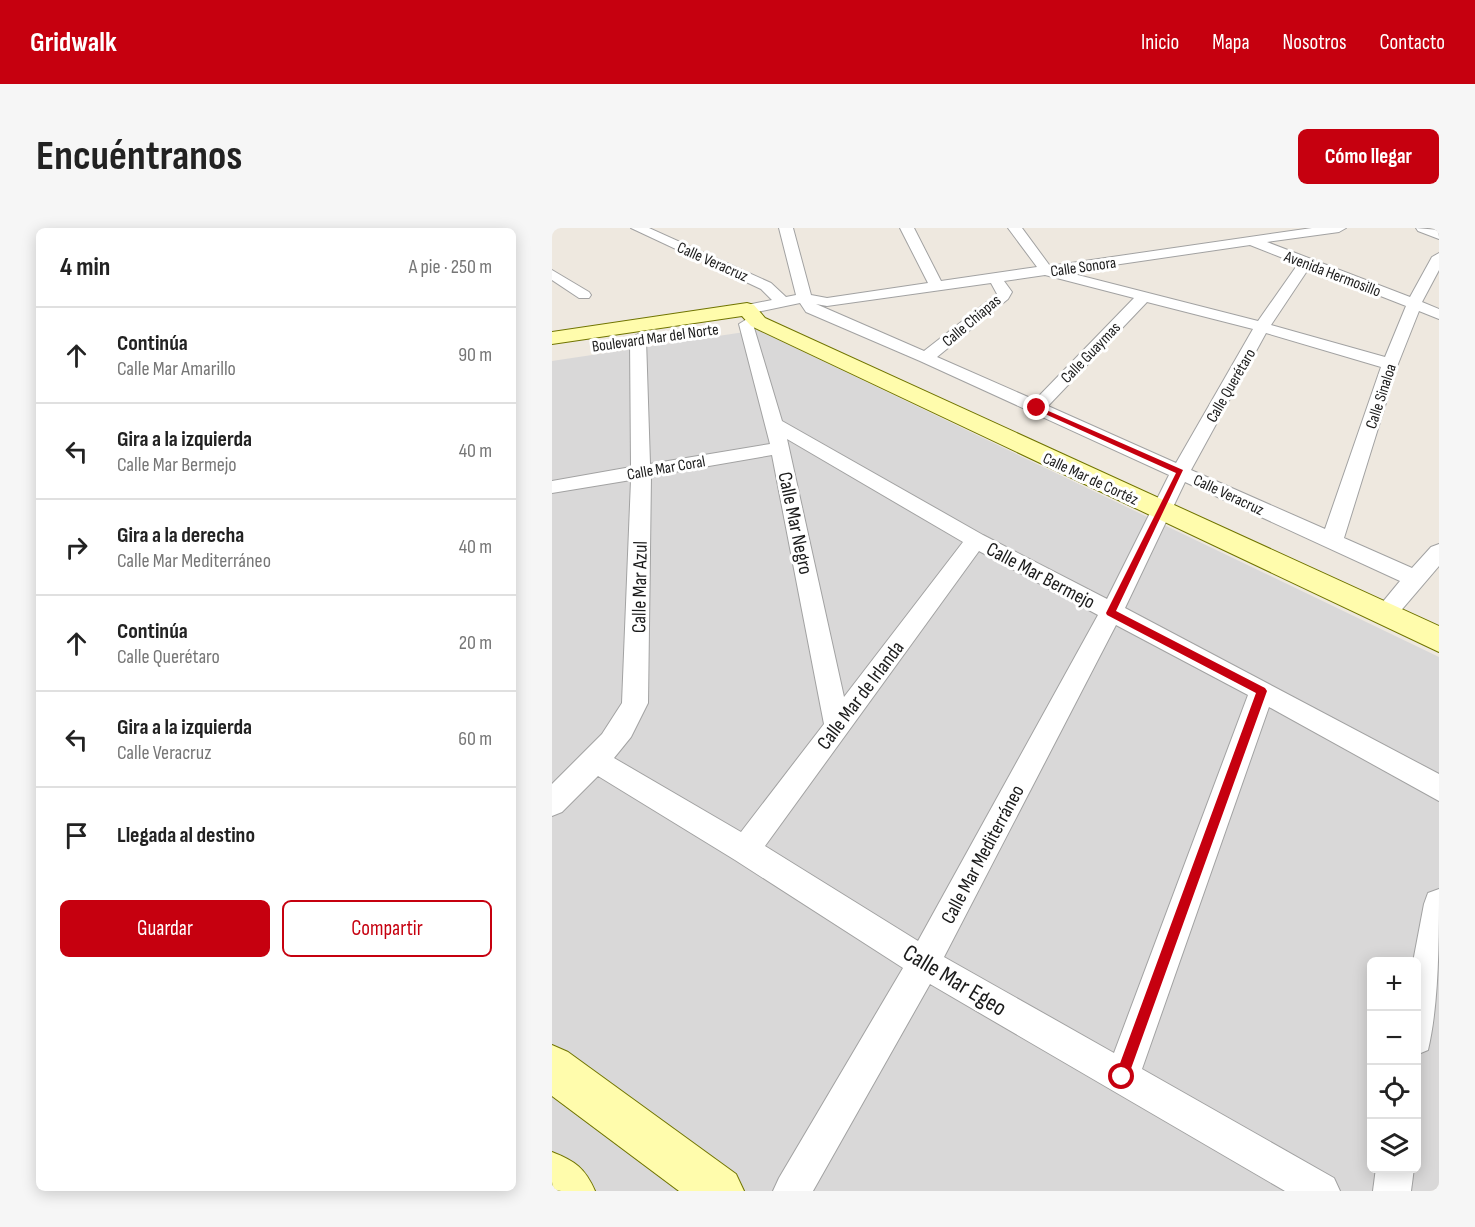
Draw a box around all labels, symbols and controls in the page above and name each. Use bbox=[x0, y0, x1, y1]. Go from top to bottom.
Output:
text: Gridwalk bbox=[30, 26, 117, 59]
text: Inicio bbox=[1141, 30, 1179, 55]
text: Mapa bbox=[1212, 30, 1250, 55]
text: Nosotros bbox=[1283, 30, 1347, 55]
text: Contacto bbox=[1380, 30, 1445, 55]
button: Cómo llegar bbox=[1298, 129, 1439, 184]
text: Encuéntranos bbox=[36, 131, 242, 182]
street label: Calle Veracruz bbox=[674, 238, 751, 287]
street label: Avenida Hermosillo bbox=[1281, 247, 1383, 301]
text: 4 min bbox=[60, 252, 110, 283]
street label: Calle Sonora bbox=[1049, 253, 1117, 281]
text: A pie · 250 m bbox=[409, 255, 492, 279]
street label: Calle Chiapas bbox=[939, 291, 1005, 351]
street label: Calle Guaymas bbox=[1057, 318, 1125, 388]
street label: Boulevard Mar del Norte bbox=[591, 320, 720, 357]
text: Continúa bbox=[117, 330, 188, 357]
icon: ahead bbox=[60, 339, 93, 372]
text: 90 m bbox=[458, 343, 492, 367]
street label: Calle Querétaro bbox=[1203, 345, 1260, 426]
text: Calle Mar Amarillo bbox=[117, 357, 236, 381]
street label: Calle Sinaloa bbox=[1362, 362, 1401, 431]
route end bbox=[1023, 394, 1049, 420]
text: Gira a la izquierda bbox=[117, 426, 252, 453]
icon: left bbox=[60, 435, 93, 468]
text: 40 m bbox=[459, 439, 492, 463]
street label: Calle Mar de Cortéz bbox=[1040, 449, 1141, 510]
street label: Calle Mar Coral bbox=[626, 452, 707, 485]
text: Calle Mar Bermejo bbox=[117, 453, 237, 477]
street label: Calle Mar Negro bbox=[772, 470, 818, 577]
street label: Calle Veracruz bbox=[1190, 471, 1267, 520]
text: Gira a la derecha bbox=[117, 522, 244, 549]
icon: right bbox=[60, 531, 93, 564]
text: 40 m bbox=[459, 535, 492, 559]
street label: Calle Mar Bermejo bbox=[982, 537, 1099, 615]
street label: Calle Mar Azul bbox=[627, 541, 653, 633]
text: Calle Mar Mediterráneo bbox=[117, 549, 271, 573]
text: Continúa bbox=[117, 618, 188, 645]
icon: ahead bbox=[60, 627, 93, 660]
text: 20 m bbox=[459, 631, 492, 655]
street label: Calle Mar de Irlanda bbox=[812, 637, 909, 755]
text: Calle Querétaro bbox=[117, 645, 220, 669]
text: Gira a la izquierda bbox=[117, 714, 252, 741]
icon: left bbox=[60, 723, 93, 756]
text: 60 m bbox=[458, 727, 492, 751]
text: Calle Veracruz bbox=[117, 741, 211, 765]
street label: Calle Mar Mediterráneo bbox=[936, 781, 1030, 928]
icon: arrive bbox=[60, 819, 93, 852]
text: Llegada al destino bbox=[117, 822, 255, 849]
button: Guardar bbox=[60, 900, 270, 957]
button: Compartir bbox=[282, 900, 492, 957]
street label: Calle Mar Egeo bbox=[898, 938, 1012, 1023]
map controls bbox=[1367, 957, 1421, 1173]
button: + bbox=[1367, 957, 1421, 1011]
button: − bbox=[1367, 1011, 1421, 1065]
route start bbox=[1108, 1063, 1134, 1089]
button: locate bbox=[1367, 1065, 1421, 1119]
button: layers bbox=[1367, 1119, 1421, 1173]

